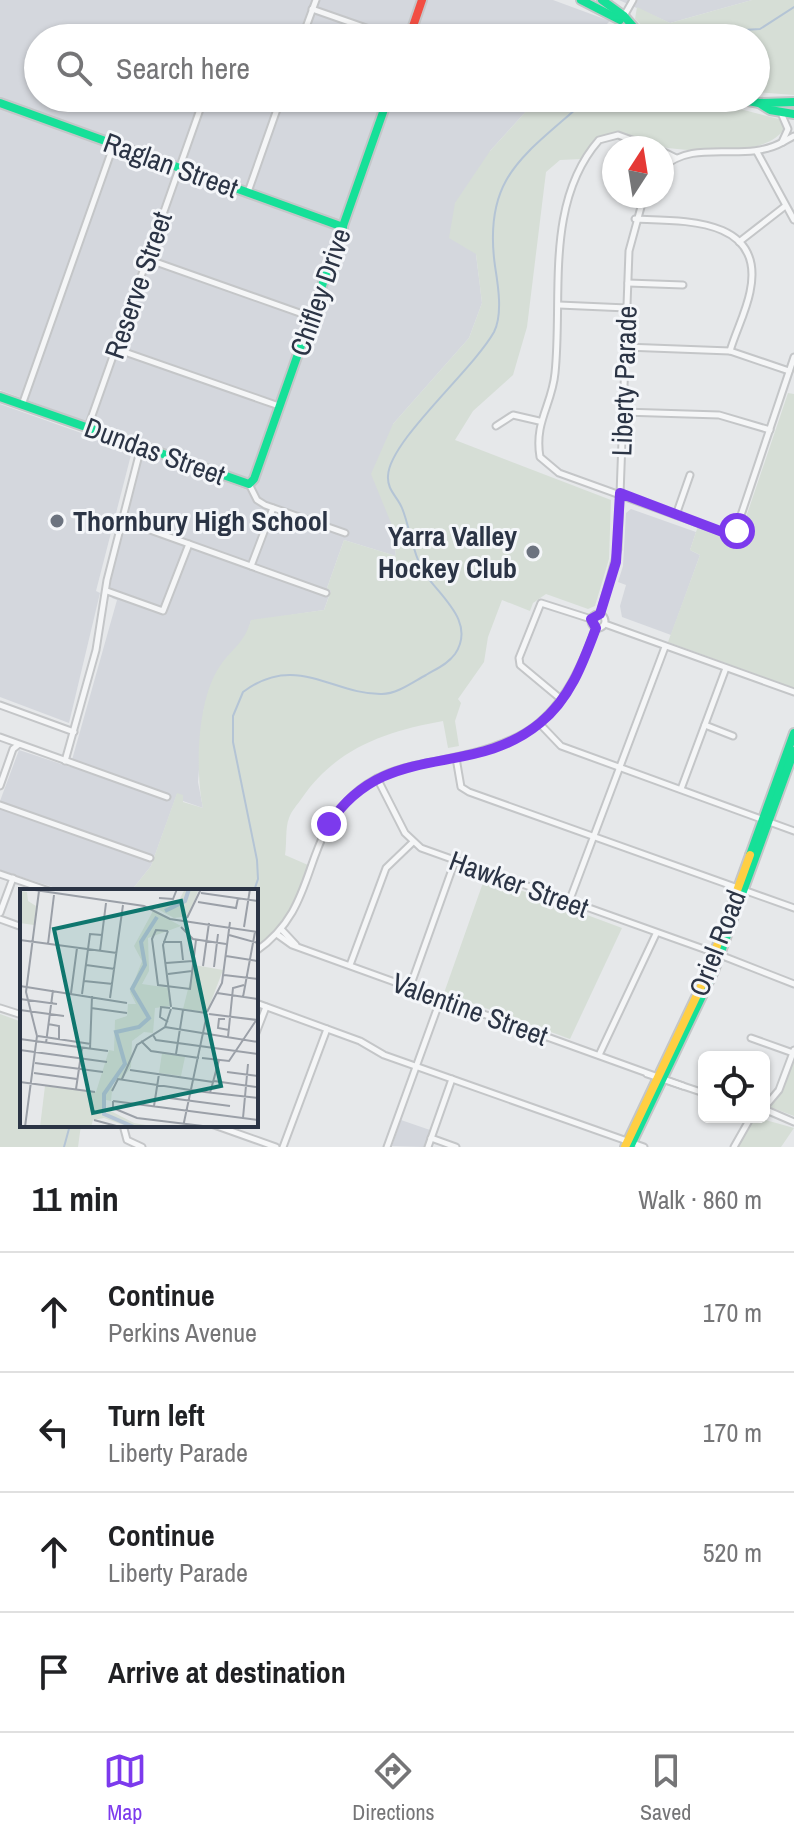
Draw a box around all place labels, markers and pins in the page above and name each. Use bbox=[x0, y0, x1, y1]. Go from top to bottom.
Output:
place label: Thornbury High School bbox=[73, 502, 328, 540]
marker: Thornbury High School bbox=[48, 512, 66, 530]
place label: Yarra Valley Hockey Club bbox=[378, 517, 517, 587]
marker: Yarra Valley Hockey Club bbox=[524, 543, 542, 561]

